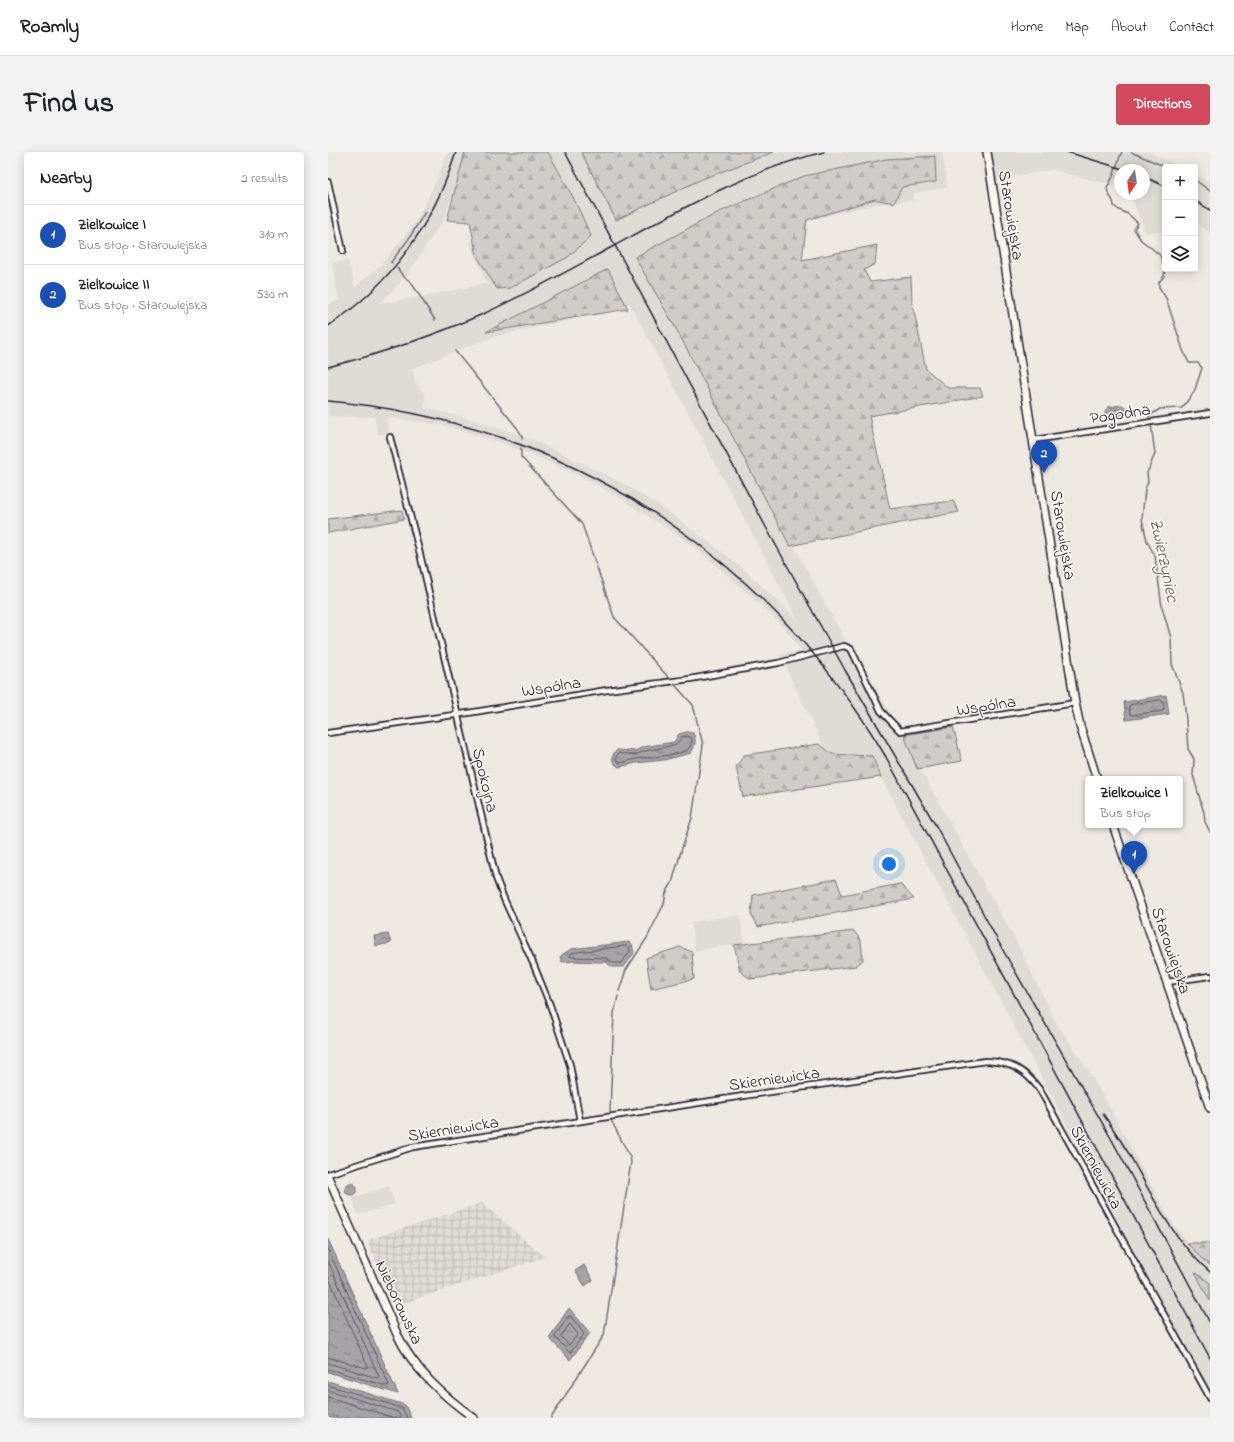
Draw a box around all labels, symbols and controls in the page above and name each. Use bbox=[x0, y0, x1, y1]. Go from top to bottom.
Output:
text: Roamly bbox=[20, 14, 79, 41]
text: Home bbox=[1011, 17, 1043, 38]
text: Map bbox=[1065, 17, 1089, 38]
text: About bbox=[1111, 17, 1147, 38]
text: Contact bbox=[1169, 17, 1214, 38]
text: Find us bbox=[24, 84, 114, 125]
button: Directions bbox=[1116, 84, 1210, 125]
north arrow bbox=[1114, 164, 1150, 200]
map controls bbox=[1162, 164, 1198, 272]
button: + bbox=[1162, 164, 1198, 200]
text: Nearby bbox=[40, 166, 92, 191]
text: 2 results bbox=[241, 169, 288, 188]
street label: Starowiejska bbox=[991, 169, 1030, 262]
button: − bbox=[1162, 200, 1198, 236]
text: Zielkowice I bbox=[78, 214, 146, 236]
text: 1 bbox=[51, 225, 55, 244]
text: 310 m bbox=[260, 225, 288, 244]
text: Bus stop · Starowiejska bbox=[78, 236, 207, 255]
button: layers bbox=[1162, 236, 1198, 272]
text: Zielkowice II bbox=[78, 274, 150, 296]
text: 2 bbox=[50, 285, 56, 304]
text: 530 m bbox=[256, 285, 288, 304]
text: Bus stop · Starowiejska bbox=[78, 296, 207, 315]
street label: Pogodna bbox=[1088, 397, 1153, 434]
pin: 2 bbox=[1031, 440, 1057, 473]
street label: Starowiejska bbox=[1043, 489, 1082, 582]
water label: Zwierzyniec bbox=[1142, 516, 1185, 605]
street label: Wspólna bbox=[520, 670, 583, 705]
street label: Wspólna bbox=[955, 689, 1018, 724]
street label: Spokojna bbox=[465, 746, 504, 815]
popup bbox=[1085, 776, 1183, 828]
text: Zielkowice I bbox=[1100, 782, 1168, 804]
text: Bus stop bbox=[1100, 804, 1151, 823]
pin: 1 bbox=[1121, 841, 1147, 874]
your location bbox=[879, 854, 899, 874]
street label: Starowiejska bbox=[1144, 904, 1197, 997]
street label: Skierniewicka bbox=[727, 1061, 821, 1098]
street label: Skierniewicka bbox=[406, 1110, 501, 1149]
street label: Skierniewicka bbox=[1063, 1121, 1128, 1214]
street label: Nieborowska bbox=[368, 1256, 429, 1349]

